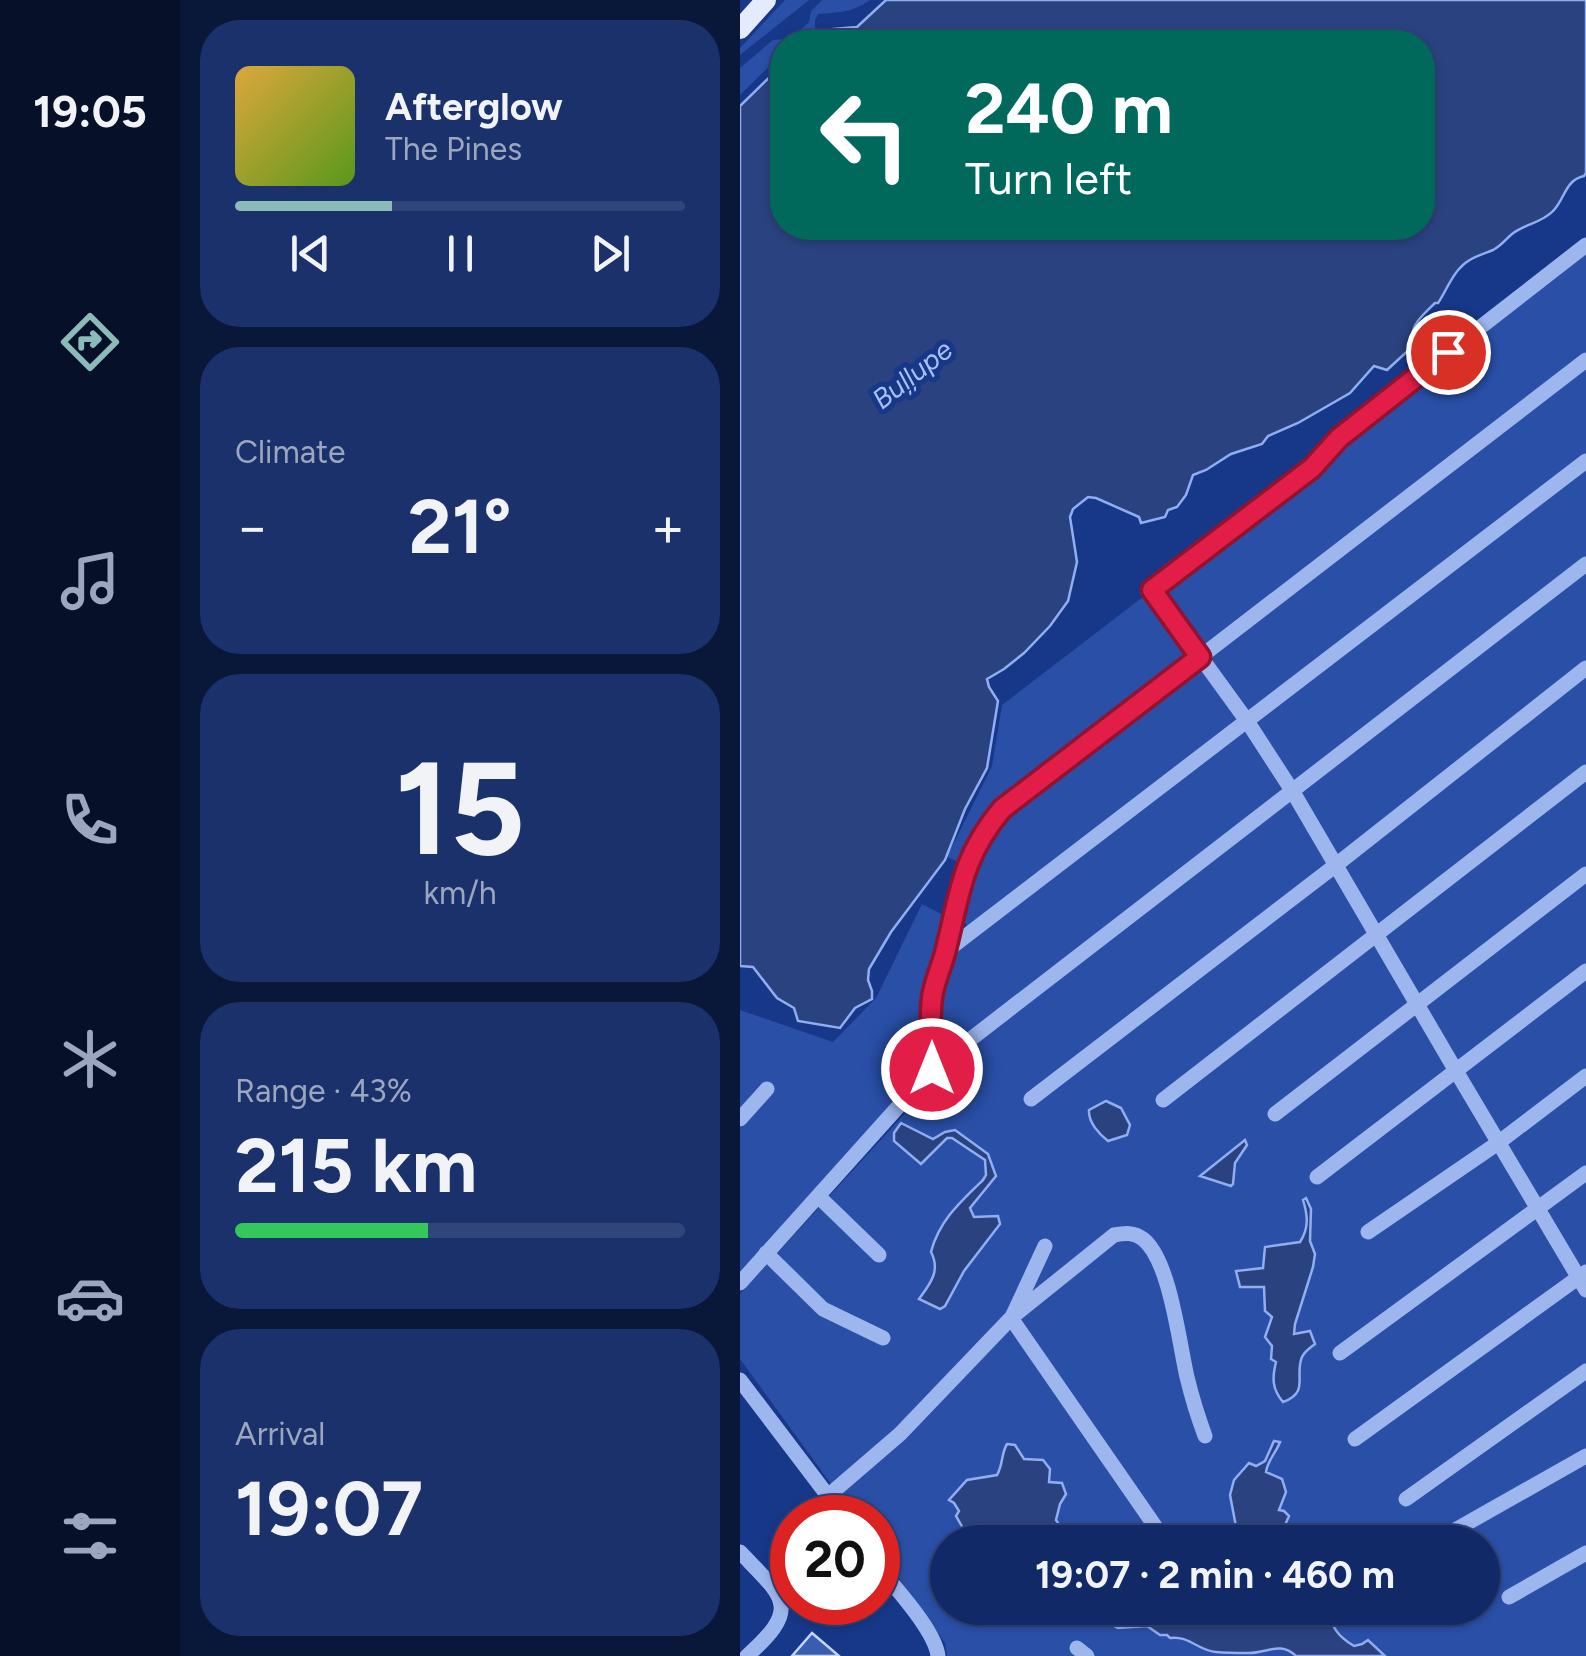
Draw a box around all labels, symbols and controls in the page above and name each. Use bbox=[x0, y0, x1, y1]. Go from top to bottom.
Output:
text: 240 m bbox=[965, 66, 1173, 151]
icon: left bbox=[800, 70, 930, 200]
text: 19:05 bbox=[33, 84, 147, 138]
text: Afterglow bbox=[385, 84, 563, 130]
text: The Pines bbox=[385, 130, 522, 168]
text: Turn left bbox=[965, 151, 1132, 205]
icon: previous bbox=[283, 226, 338, 281]
icon: pause bbox=[433, 226, 488, 281]
icon: next bbox=[583, 226, 638, 281]
icon: directions bbox=[55, 307, 125, 377]
pin bbox=[1406, 310, 1491, 395]
icon: arrive bbox=[1421, 325, 1476, 380]
water label: Buļļupe bbox=[865, 332, 959, 416]
text: Climate bbox=[235, 433, 346, 471]
text: 21° bbox=[408, 482, 512, 572]
text: − bbox=[235, 494, 269, 560]
text: + bbox=[651, 494, 685, 560]
icon: music bbox=[55, 546, 125, 616]
text: 15 bbox=[395, 731, 525, 887]
icon: phone bbox=[55, 785, 125, 855]
text: km/h bbox=[423, 874, 497, 912]
position arrow bbox=[880, 1017, 984, 1121]
icon: climate bbox=[55, 1024, 125, 1094]
text: Range · 43% bbox=[235, 1072, 412, 1110]
text: 215 km bbox=[235, 1121, 477, 1211]
icon: car bbox=[55, 1263, 125, 1333]
text: Arrival bbox=[235, 1415, 325, 1453]
text: 19:07 bbox=[235, 1464, 423, 1554]
speed limit sign: 20 bbox=[770, 1495, 900, 1625]
icon: filters bbox=[55, 1501, 125, 1571]
text: 19:07 · 2 min · 460 m bbox=[1035, 1552, 1395, 1598]

